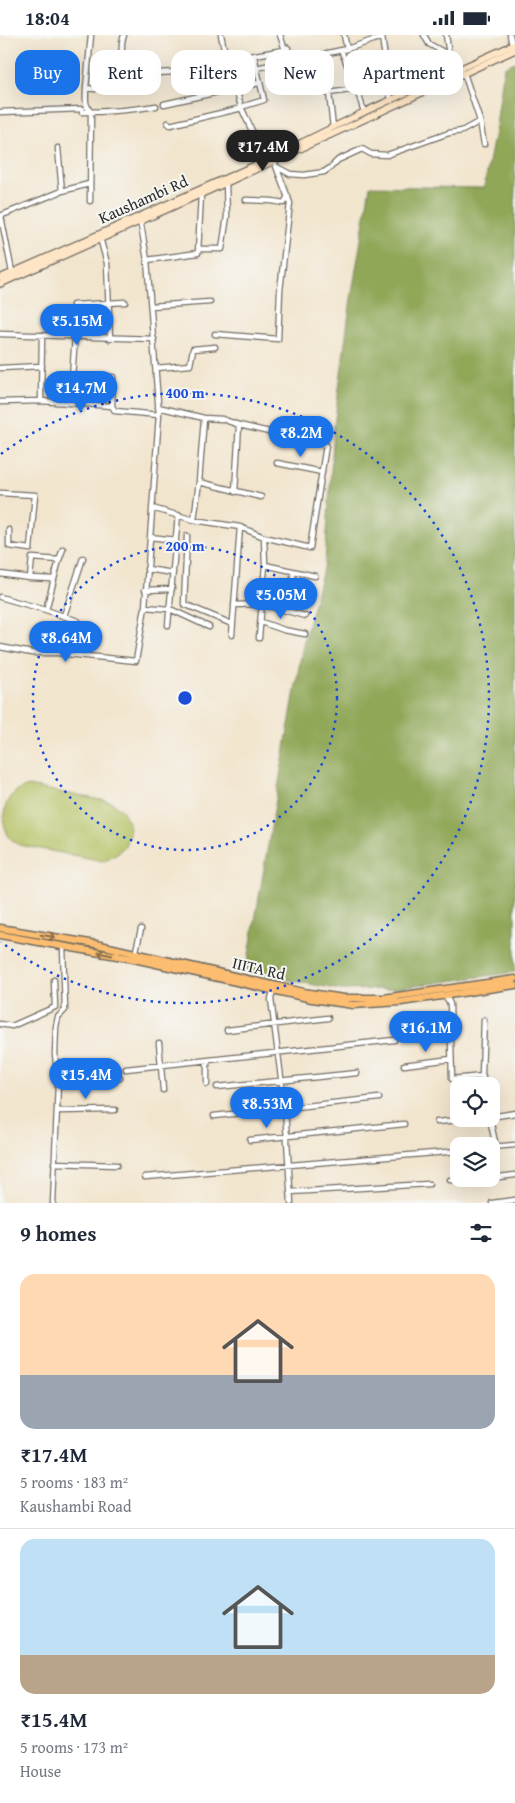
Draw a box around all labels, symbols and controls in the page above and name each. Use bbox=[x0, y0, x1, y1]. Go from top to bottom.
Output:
text: 18:04 bbox=[25, 4, 70, 32]
chip: Buy bbox=[15, 50, 80, 95]
chip: Rent bbox=[90, 50, 161, 95]
chip: Filters bbox=[171, 50, 255, 95]
chip: New bbox=[265, 50, 334, 95]
chip: Apartment bbox=[344, 50, 463, 95]
pin: ₹17.4M bbox=[222, 129, 304, 172]
text: ₹17.4M bbox=[237, 134, 289, 158]
street label: Kaushambi Rd bbox=[94, 168, 192, 229]
pin: ₹5.15M bbox=[36, 303, 118, 346]
text: ₹5.15M bbox=[51, 308, 103, 332]
pin: ₹14.7M bbox=[40, 371, 122, 413]
text: ₹14.7M bbox=[55, 375, 107, 399]
text: 400 m bbox=[165, 382, 205, 403]
pin: ₹8.2M bbox=[266, 415, 336, 458]
text: ₹8.2M bbox=[279, 420, 323, 444]
text: 200 m bbox=[165, 535, 205, 556]
pin: ₹5.05M bbox=[240, 577, 322, 620]
text: ₹5.05M bbox=[255, 582, 307, 606]
pin: ₹8.64M bbox=[25, 621, 107, 663]
text: ₹8.64M bbox=[40, 625, 92, 649]
centre of rings bbox=[176, 689, 194, 707]
one-way arrow bbox=[40, 931, 56, 941]
one-way arrow bbox=[98, 948, 114, 958]
street label: IIITA Rd bbox=[230, 950, 288, 986]
pin: ₹16.1M bbox=[385, 1011, 467, 1053]
text: ₹16.1M bbox=[400, 1015, 452, 1039]
pin: ₹15.4M bbox=[45, 1057, 127, 1100]
text: ₹15.4M bbox=[60, 1062, 112, 1086]
map controls bbox=[450, 1077, 500, 1187]
button: locate bbox=[450, 1077, 500, 1127]
pin: ₹8.53M bbox=[226, 1087, 308, 1129]
text: ₹8.53M bbox=[241, 1091, 293, 1115]
button: layers bbox=[450, 1137, 500, 1187]
text: 9 homes bbox=[20, 1218, 96, 1249]
icon: filters bbox=[467, 1219, 495, 1247]
icon: home bbox=[213, 1306, 303, 1396]
text: ₹17.4M bbox=[20, 1439, 88, 1470]
text: 5 rooms · 183 m² bbox=[20, 1470, 128, 1494]
text: Kaushambi Road bbox=[20, 1494, 131, 1518]
icon: home bbox=[213, 1572, 303, 1662]
text: ₹15.4M bbox=[20, 1704, 88, 1735]
text: 5 rooms · 173 m² bbox=[20, 1735, 128, 1759]
text: House bbox=[20, 1759, 61, 1783]

